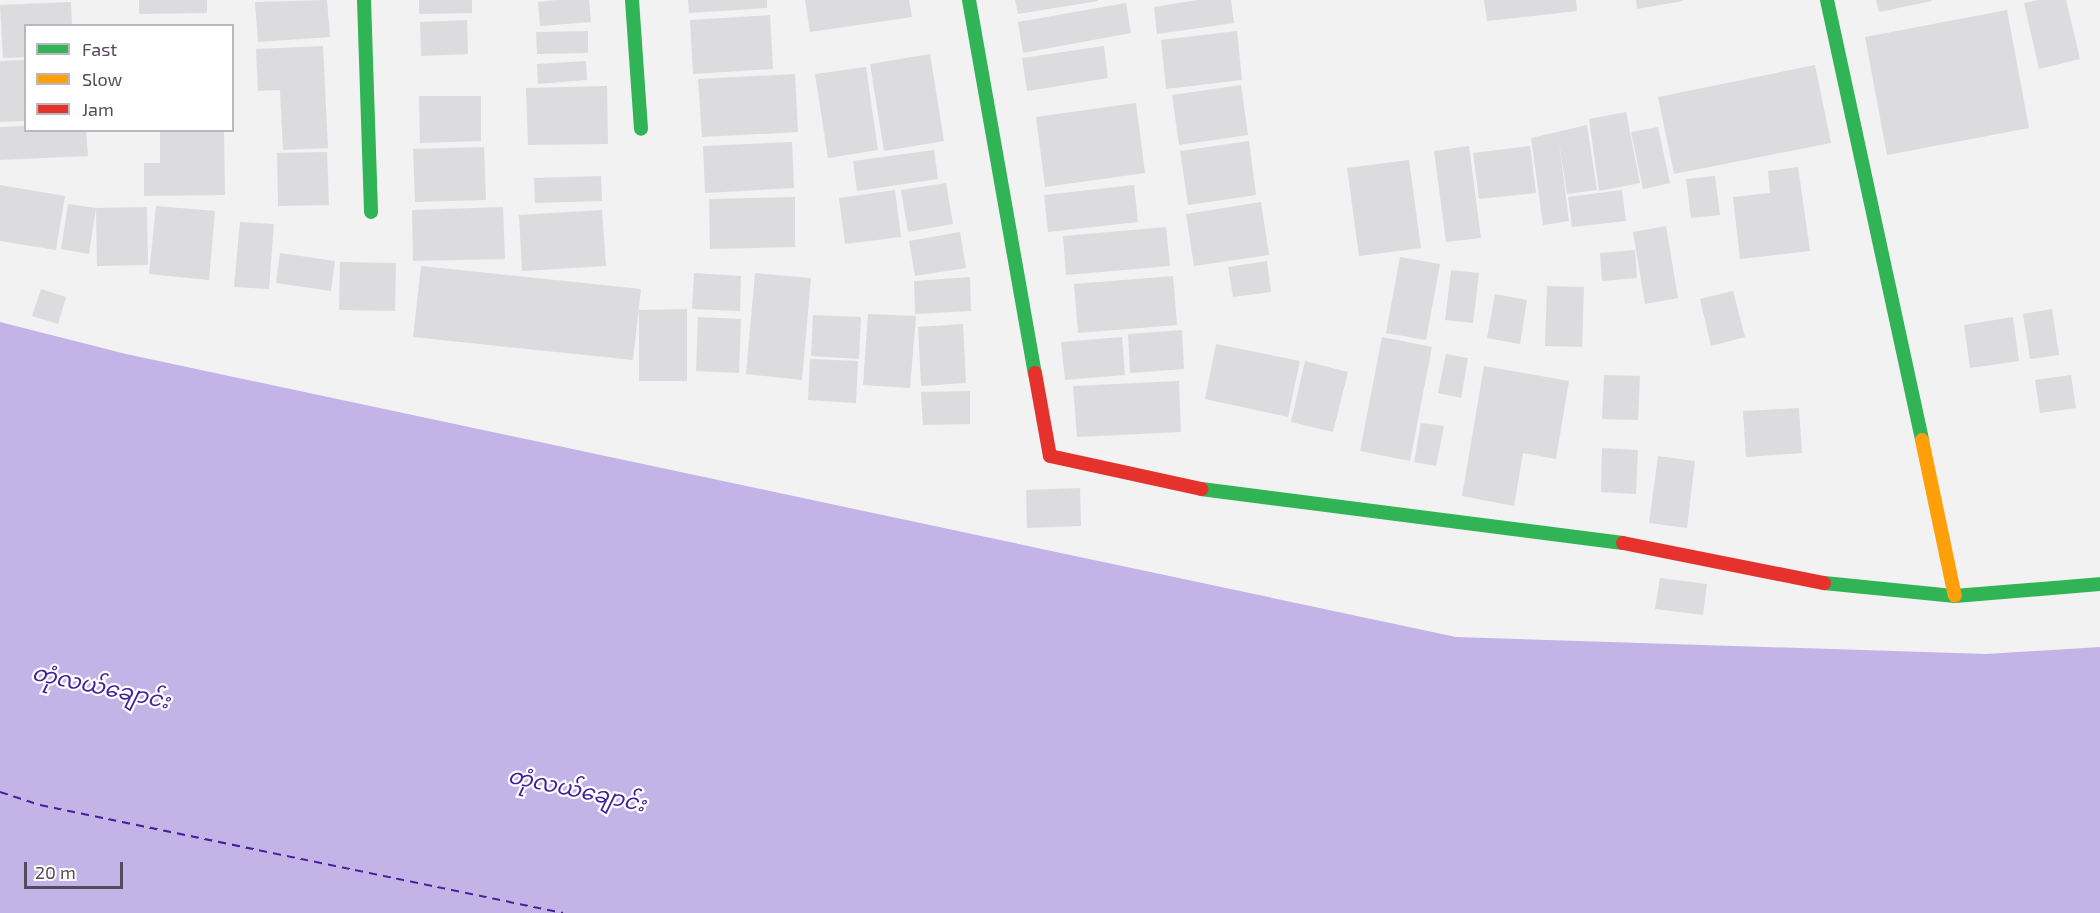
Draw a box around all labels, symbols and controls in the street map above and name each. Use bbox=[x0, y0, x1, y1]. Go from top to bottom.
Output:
legend bbox=[24, 24, 234, 132]
text: Fast bbox=[82, 38, 117, 60]
text: Slow bbox=[82, 68, 122, 90]
text: Jam bbox=[82, 98, 114, 120]
water label: တုံလယ်ချောင်း bbox=[30, 659, 172, 713]
water label: တုံလယ်ချောင်း bbox=[506, 762, 648, 816]
scale bar bbox=[27, 850, 126, 888]
text: 20 m bbox=[35, 861, 76, 883]

